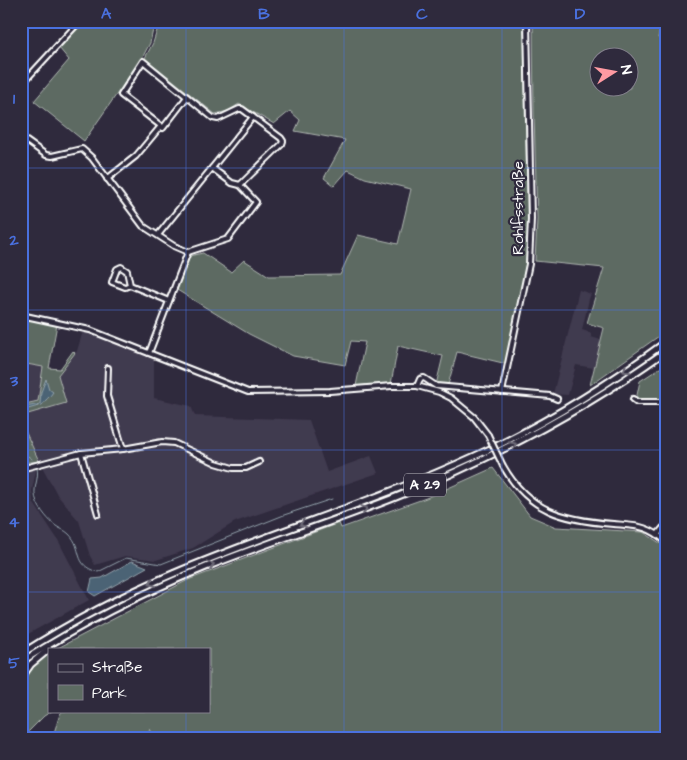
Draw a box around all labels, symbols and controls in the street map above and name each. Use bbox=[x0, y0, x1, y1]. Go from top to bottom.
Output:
text: A bbox=[101, 3, 112, 25]
text: B bbox=[258, 3, 270, 25]
text: C bbox=[416, 3, 428, 25]
text: D bbox=[575, 3, 586, 25]
north arrow bbox=[590, 48, 640, 98]
text: N bbox=[615, 63, 636, 76]
text: 1 bbox=[13, 88, 16, 110]
street label: Rohlfsstraße bbox=[508, 161, 529, 255]
text: 2 bbox=[8, 229, 19, 251]
one-way arrow bbox=[622, 364, 632, 373]
text: 3 bbox=[9, 370, 19, 392]
one-way arrow bbox=[508, 441, 517, 451]
road number: A 29 bbox=[404, 474, 446, 496]
one-way arrow bbox=[359, 505, 368, 515]
text: 4 bbox=[9, 511, 20, 533]
one-way arrow bbox=[299, 518, 308, 528]
one-way arrow bbox=[206, 561, 215, 572]
one-way arrow bbox=[148, 577, 157, 587]
legend bbox=[48, 648, 210, 712]
text: 5 bbox=[8, 652, 20, 674]
text: Straße bbox=[92, 657, 142, 678]
text: Park bbox=[92, 683, 127, 704]

